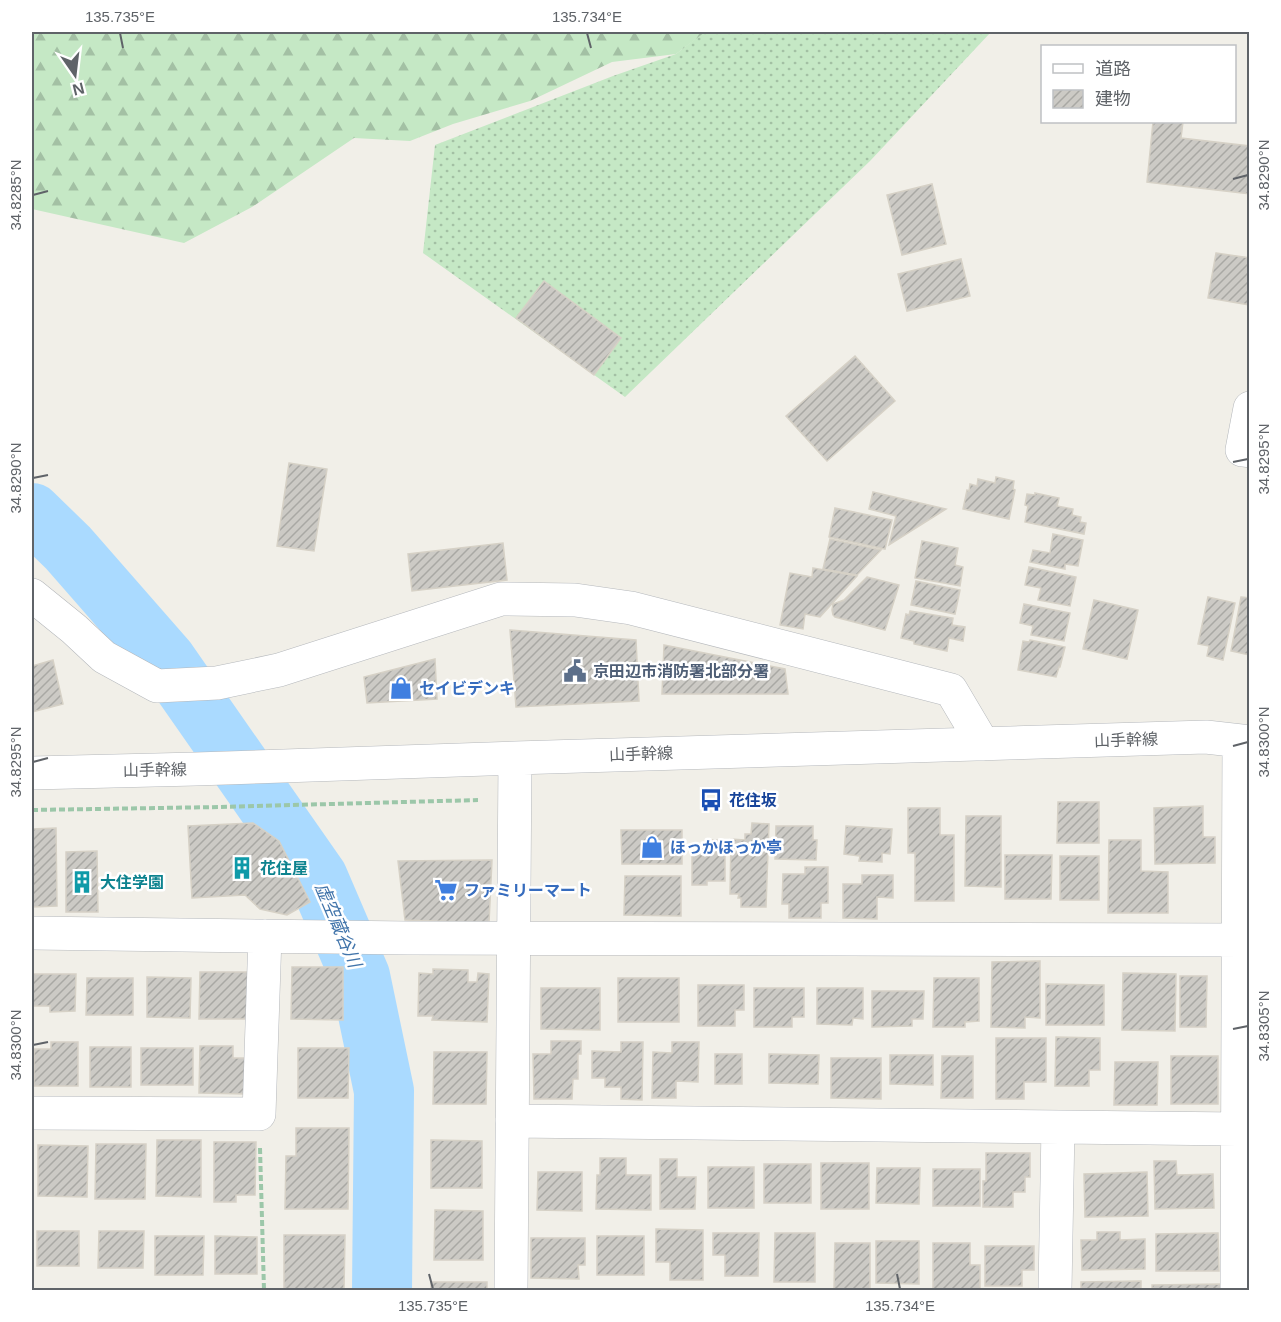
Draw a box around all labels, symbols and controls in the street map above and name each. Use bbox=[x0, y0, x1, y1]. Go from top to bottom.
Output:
text: 135.735°E bbox=[85, 8, 155, 25]
text: 135.734°E bbox=[552, 8, 622, 25]
north arrow bbox=[45, 45, 105, 105]
legend bbox=[1041, 45, 1236, 123]
text: 道路 bbox=[1095, 59, 1131, 79]
text: N bbox=[71, 79, 86, 99]
text: 建物 bbox=[1095, 89, 1131, 109]
text: 34.8290°N bbox=[1255, 139, 1272, 211]
text: 34.8285°N bbox=[7, 159, 24, 231]
text: 34.8295°N bbox=[1255, 423, 1272, 495]
text: 34.8290°N bbox=[7, 442, 24, 514]
public building icon: 京田辺市消防署北部分署 bbox=[562, 658, 588, 684]
place label: 京田辺市消防署北部分署 bbox=[593, 663, 769, 680]
shop icon: セイビデンキ bbox=[388, 675, 414, 701]
place label: セイビデンキ bbox=[419, 680, 515, 697]
text: 34.8300°N bbox=[1255, 706, 1272, 778]
text: 34.8295°N bbox=[7, 726, 24, 798]
street label: 山手幹線 bbox=[1094, 730, 1158, 750]
street label: 山手幹線 bbox=[609, 744, 673, 764]
street label: 山手幹線 bbox=[123, 761, 187, 779]
bus stop icon: 花住坂 bbox=[698, 787, 724, 813]
place label: 花住坂 bbox=[729, 792, 777, 809]
shop icon: ほっかほっか亭 bbox=[639, 834, 665, 860]
place label: ほっかほっか亭 bbox=[670, 839, 782, 856]
building icon: 花住屋 bbox=[229, 855, 255, 881]
place label: 花住屋 bbox=[260, 860, 308, 877]
building icon: 大住学園 bbox=[69, 869, 95, 895]
place label: 大住学園 bbox=[100, 874, 164, 891]
supermarket icon: ファミリーマート bbox=[433, 877, 459, 903]
water label: 虚空蔵谷川 bbox=[311, 880, 366, 972]
place label: ファミリーマート bbox=[464, 882, 592, 899]
text: 34.8305°N bbox=[1255, 990, 1272, 1062]
text: 34.8300°N bbox=[7, 1009, 24, 1081]
text: 135.735°E bbox=[398, 1297, 468, 1314]
text: 135.734°E bbox=[865, 1297, 935, 1314]

